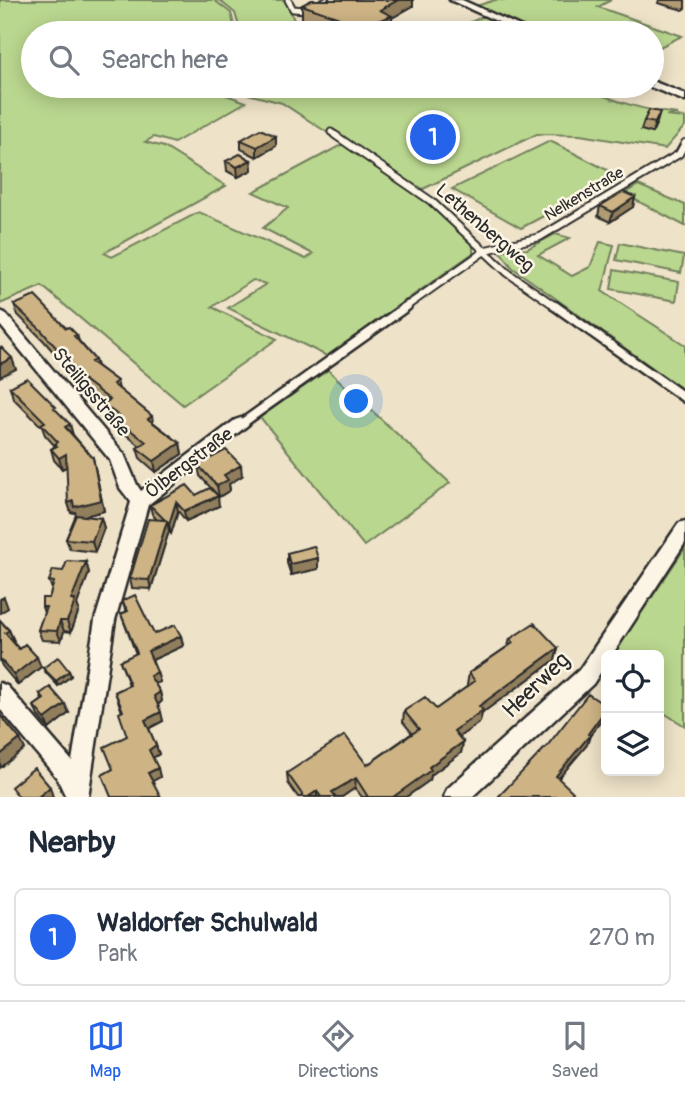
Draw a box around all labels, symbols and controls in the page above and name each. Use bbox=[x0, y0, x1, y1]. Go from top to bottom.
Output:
search box bbox=[21, 21, 664, 98]
icon: search bbox=[45, 41, 83, 79]
text: Search here bbox=[101, 44, 228, 76]
pin: 1 bbox=[410, 111, 456, 163]
street label: Nelkenstraße bbox=[541, 162, 627, 225]
street label: Lethenbergweg bbox=[431, 179, 539, 277]
street label: Steiligsstraße bbox=[47, 343, 136, 442]
your location bbox=[339, 384, 373, 418]
street label: Ölbergstraße bbox=[140, 422, 238, 504]
street label: Heerweg bbox=[496, 646, 576, 724]
map controls bbox=[601, 650, 664, 776]
button: locate bbox=[601, 650, 664, 713]
button: layers bbox=[601, 713, 664, 776]
text: Nearby bbox=[28, 824, 115, 861]
text: Waldorfer Schulwald bbox=[97, 907, 318, 939]
text: 1 bbox=[49, 923, 58, 952]
text: 270 m bbox=[589, 923, 655, 952]
text: Park bbox=[97, 939, 137, 968]
tab: Map bbox=[87, 1017, 125, 1083]
tab: Directions bbox=[298, 1017, 378, 1083]
tab: Saved bbox=[551, 1017, 598, 1083]

